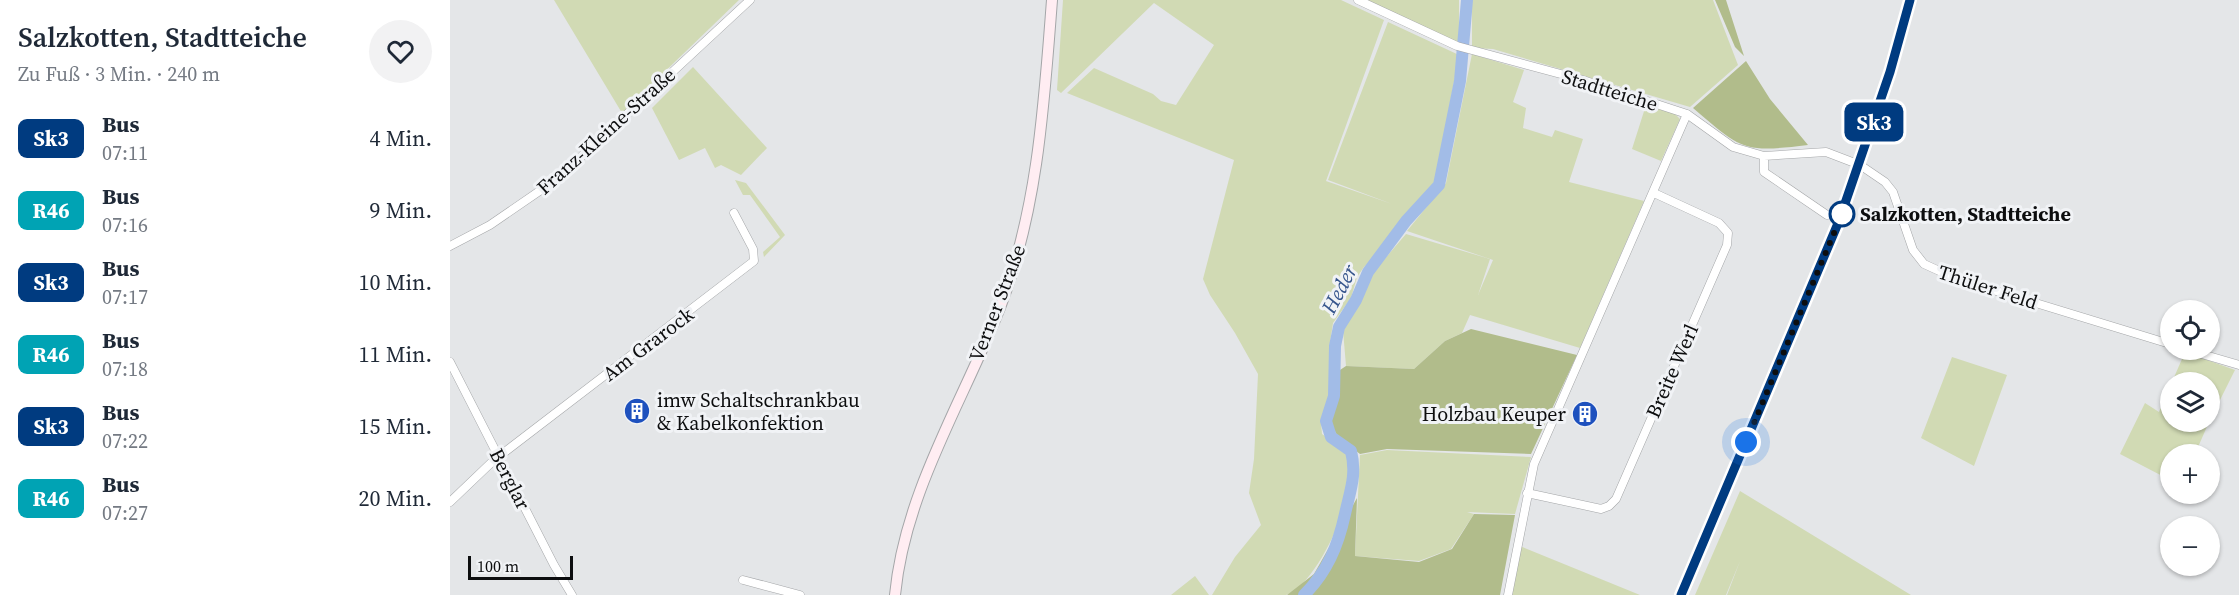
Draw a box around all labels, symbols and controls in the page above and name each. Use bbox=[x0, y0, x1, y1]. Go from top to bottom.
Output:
text: Salzkotten, Stadtteiche bbox=[18, 18, 307, 56]
button: heart bbox=[369, 20, 432, 83]
text: Zu Fuß · 3 Min. · 240 m bbox=[18, 60, 220, 88]
street label: Franz-Kleine-Straße bbox=[530, 61, 682, 201]
street label: Stadtteiche bbox=[1558, 62, 1662, 118]
line badge: Sk3 bbox=[1840, 102, 1908, 142]
text: Sk3 bbox=[1856, 108, 1892, 137]
text: Bus bbox=[102, 109, 139, 139]
text: 4 Min. bbox=[370, 123, 432, 153]
text: Sk3 bbox=[33, 124, 69, 153]
text: 07:11 bbox=[102, 139, 148, 167]
text: Bus bbox=[102, 181, 139, 211]
text: 9 Min. bbox=[370, 195, 432, 225]
text: R46 bbox=[32, 196, 70, 225]
place label: Salzkotten, Stadtteiche bbox=[1860, 200, 2071, 228]
marker: Salzkotten, Stadtteiche bbox=[1829, 201, 1855, 227]
text: 07:16 bbox=[102, 211, 148, 239]
street label: Verner Straße bbox=[962, 240, 1032, 366]
text: Bus bbox=[102, 253, 139, 283]
street label: Thüler Feld bbox=[1935, 258, 2042, 316]
water label: Heder bbox=[1314, 259, 1364, 320]
text: 10 Min. bbox=[359, 267, 432, 297]
text: Sk3 bbox=[33, 268, 69, 297]
text: 07:17 bbox=[102, 283, 148, 311]
street label: Am Grarock bbox=[597, 300, 699, 388]
map controls bbox=[2160, 300, 2220, 576]
button: locate bbox=[2160, 300, 2220, 360]
street label: Breite Werl bbox=[1639, 320, 1705, 422]
text: Bus bbox=[102, 325, 139, 355]
text: 11 Min. bbox=[359, 339, 432, 369]
text: R46 bbox=[32, 340, 70, 369]
text: 07:18 bbox=[102, 355, 148, 383]
button: layers bbox=[2160, 372, 2220, 432]
place label: imw Schaltschrankbau & Kabelkonfektion bbox=[657, 386, 860, 437]
building icon: imw Schaltschrankbau & Kabelkonfektion bbox=[622, 396, 652, 426]
text: Bus bbox=[102, 397, 139, 427]
building icon: Holzbau Keuper bbox=[1570, 399, 1600, 429]
place label: Holzbau Keuper bbox=[1422, 400, 1567, 428]
text: 15 Min. bbox=[359, 411, 432, 441]
text: Sk3 bbox=[33, 412, 69, 441]
text: 07:22 bbox=[102, 427, 148, 455]
your location bbox=[1731, 427, 1761, 457]
street label: Berglar bbox=[483, 443, 538, 515]
button: + bbox=[2160, 444, 2220, 504]
text: Bus bbox=[102, 469, 139, 499]
text: 20 Min. bbox=[359, 483, 432, 513]
text: R46 bbox=[32, 484, 70, 513]
text: 07:27 bbox=[102, 499, 148, 527]
button: − bbox=[2160, 516, 2220, 576]
scale bar bbox=[468, 553, 573, 580]
text: 100 m bbox=[477, 555, 519, 577]

